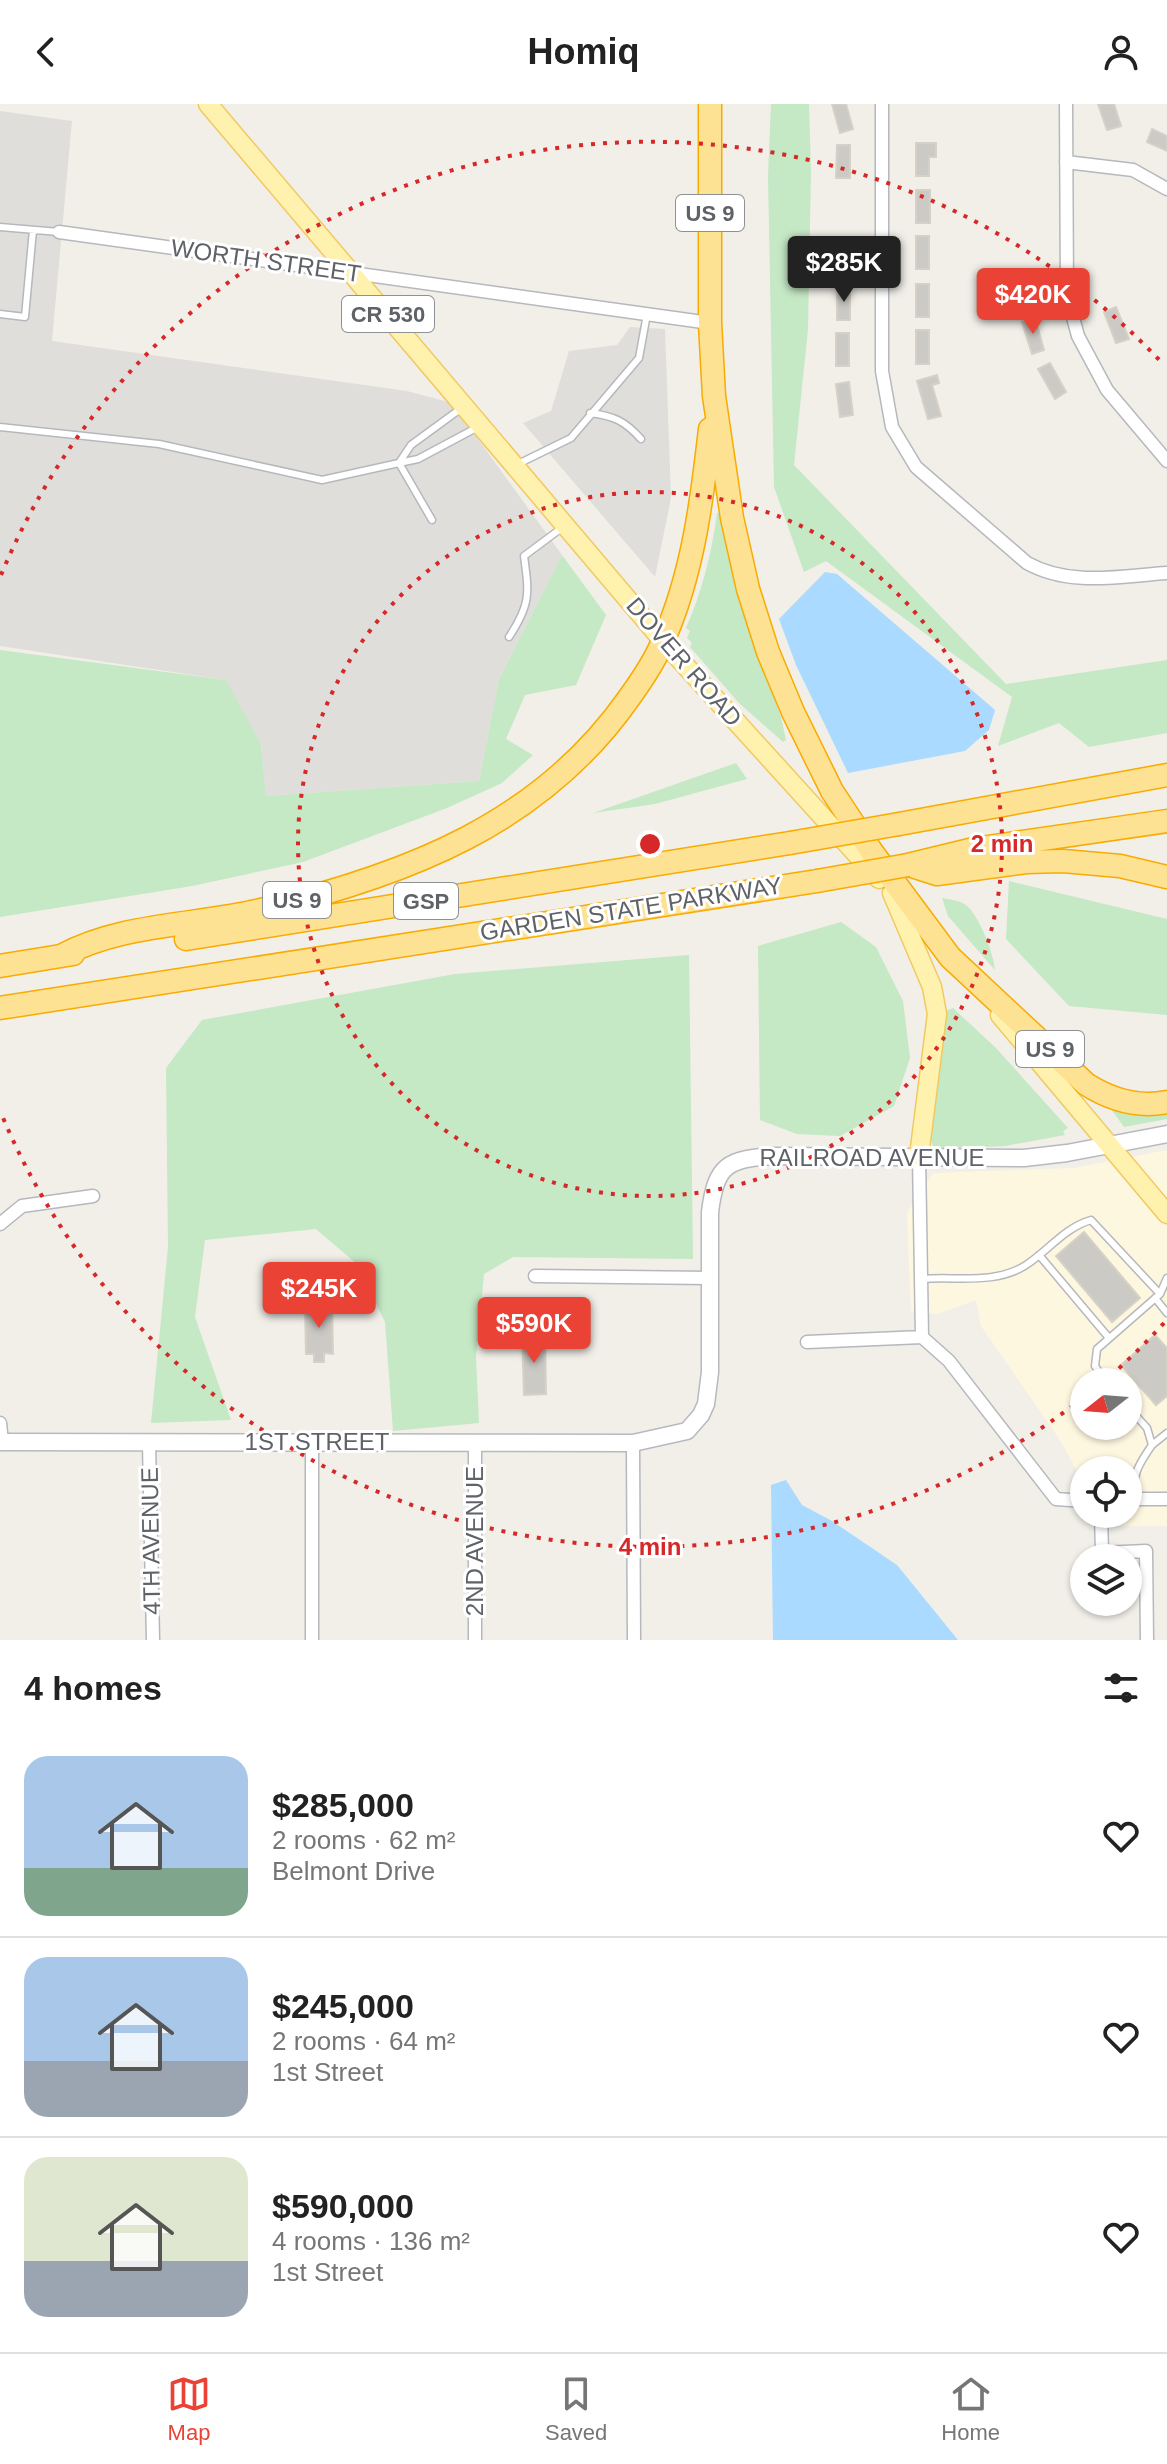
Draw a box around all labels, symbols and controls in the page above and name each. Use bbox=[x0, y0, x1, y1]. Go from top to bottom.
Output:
icon: back bbox=[24, 30, 68, 74]
icon: person bbox=[1099, 30, 1143, 74]
text: Homiq bbox=[528, 31, 640, 72]
road number: US 9 bbox=[676, 195, 744, 231]
street label: WORTH STREET bbox=[169, 234, 363, 287]
pin: $285K bbox=[788, 236, 900, 304]
text: $285K bbox=[806, 247, 882, 277]
pin: $420K bbox=[977, 268, 1089, 336]
text: $420K bbox=[995, 279, 1071, 309]
road number: CR 530 bbox=[342, 296, 434, 332]
street label: DOVER ROAD bbox=[621, 592, 747, 731]
centre of rings bbox=[636, 830, 664, 858]
text: 2 min bbox=[971, 830, 1033, 857]
street label: GARDEN STATE PARKWAY bbox=[478, 871, 784, 946]
road number: US 9 bbox=[263, 882, 331, 918]
road number: GSP bbox=[394, 883, 458, 919]
road number: US 9 bbox=[1016, 1031, 1084, 1067]
street label: RAILROAD AVENUE bbox=[760, 1144, 984, 1171]
pin: $245K bbox=[263, 1262, 375, 1330]
text: $245K bbox=[281, 1273, 357, 1303]
pin: $590K bbox=[478, 1297, 590, 1365]
text: $590K bbox=[496, 1308, 572, 1338]
north arrow bbox=[1070, 1368, 1142, 1440]
map controls bbox=[1070, 1368, 1142, 1616]
street label: 1ST STREET bbox=[245, 1428, 390, 1455]
button: locate bbox=[1070, 1456, 1142, 1528]
street label: 2ND AVENUE bbox=[461, 1466, 488, 1616]
street label: 4TH AVENUE bbox=[136, 1467, 165, 1615]
text: 4 min bbox=[619, 1533, 681, 1560]
button: layers bbox=[1070, 1544, 1142, 1616]
icon: filters bbox=[1099, 1666, 1143, 1710]
text: 4 homes bbox=[24, 1669, 162, 1707]
text: $285,000 bbox=[272, 1786, 414, 1824]
icon: home bbox=[88, 1788, 184, 1884]
icon: heart bbox=[1099, 1814, 1143, 1858]
text: 2 rooms · 62 m² bbox=[272, 1825, 456, 1855]
text: Belmont Drive bbox=[272, 1856, 435, 1886]
text: $245,000 bbox=[272, 1987, 414, 2025]
icon: home bbox=[88, 1989, 184, 2085]
icon: heart bbox=[1099, 2015, 1143, 2059]
text: 2 rooms · 64 m² bbox=[272, 2026, 456, 2056]
text: 1st Street bbox=[272, 2057, 383, 2087]
text: $590,000 bbox=[272, 2187, 414, 2225]
icon: home bbox=[88, 2189, 184, 2285]
icon: heart bbox=[1099, 2215, 1143, 2259]
text: 4 rooms · 136 m² bbox=[272, 2226, 470, 2256]
text: 1st Street bbox=[272, 2257, 383, 2287]
tab: Map bbox=[167, 2372, 211, 2446]
tab: Saved bbox=[545, 2372, 607, 2446]
tab: Home bbox=[941, 2372, 1000, 2446]

